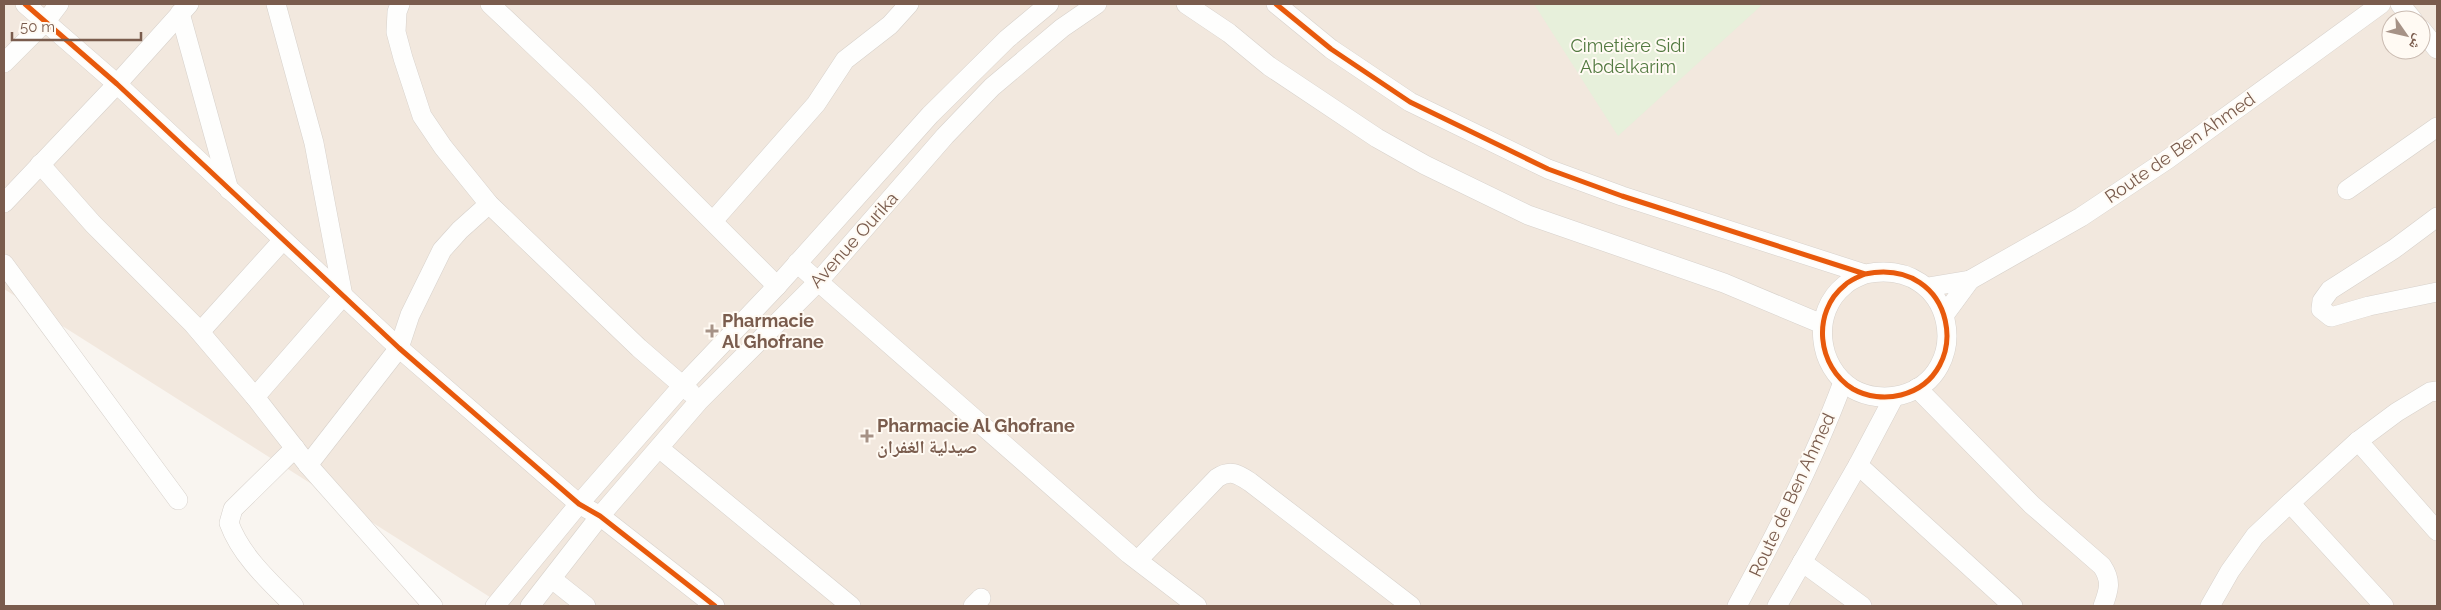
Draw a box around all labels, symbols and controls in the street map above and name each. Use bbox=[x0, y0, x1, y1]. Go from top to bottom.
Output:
scale bar bbox=[12, 10, 141, 42]
north arrow bbox=[2381, 10, 2431, 60]
text: 50 m bbox=[20, 18, 55, 36]
text: ش bbox=[2405, 31, 2428, 53]
park label: Cimetière Sidi Abdelkarim bbox=[1571, 35, 1685, 77]
street label: Route de Ben Ahmed bbox=[2101, 88, 2259, 207]
street label: Avenue Ourika bbox=[805, 187, 902, 292]
place label: Pharmacie Al Ghofrane bbox=[722, 310, 824, 352]
marker: Pharmacie Al Ghofrane bbox=[706, 325, 718, 337]
street label: Route de Ben Ahmed bbox=[1744, 410, 1839, 580]
place label: Pharmacie Al Ghofrane صيدلية الغفران bbox=[877, 415, 1075, 458]
marker: Pharmacie Al Ghofrane صيدلية الغفران bbox=[861, 430, 873, 442]

